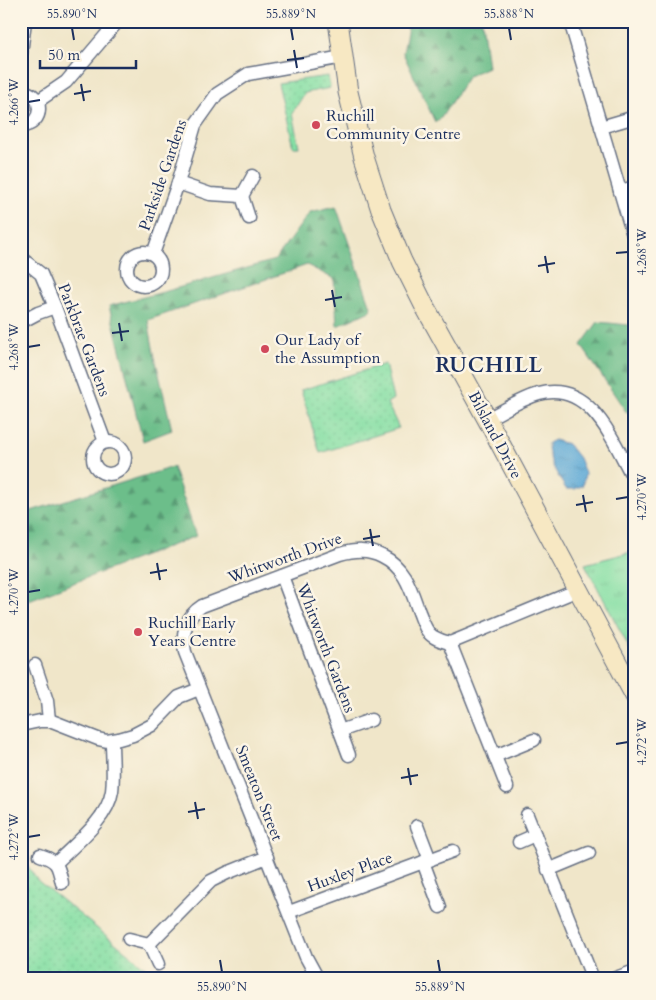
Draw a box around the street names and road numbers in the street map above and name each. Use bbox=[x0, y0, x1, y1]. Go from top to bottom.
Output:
street label: Parkside Gardens bbox=[134, 116, 192, 234]
street label: Parkbrae Gardens bbox=[52, 280, 116, 400]
street label: Bilsland Drive bbox=[463, 387, 527, 483]
street label: Whitworth Drive bbox=[224, 527, 345, 589]
street label: Whitworth Gardens bbox=[291, 579, 361, 716]
street label: Smeaton Street bbox=[230, 742, 288, 844]
street label: Huxley Place bbox=[304, 846, 396, 898]

